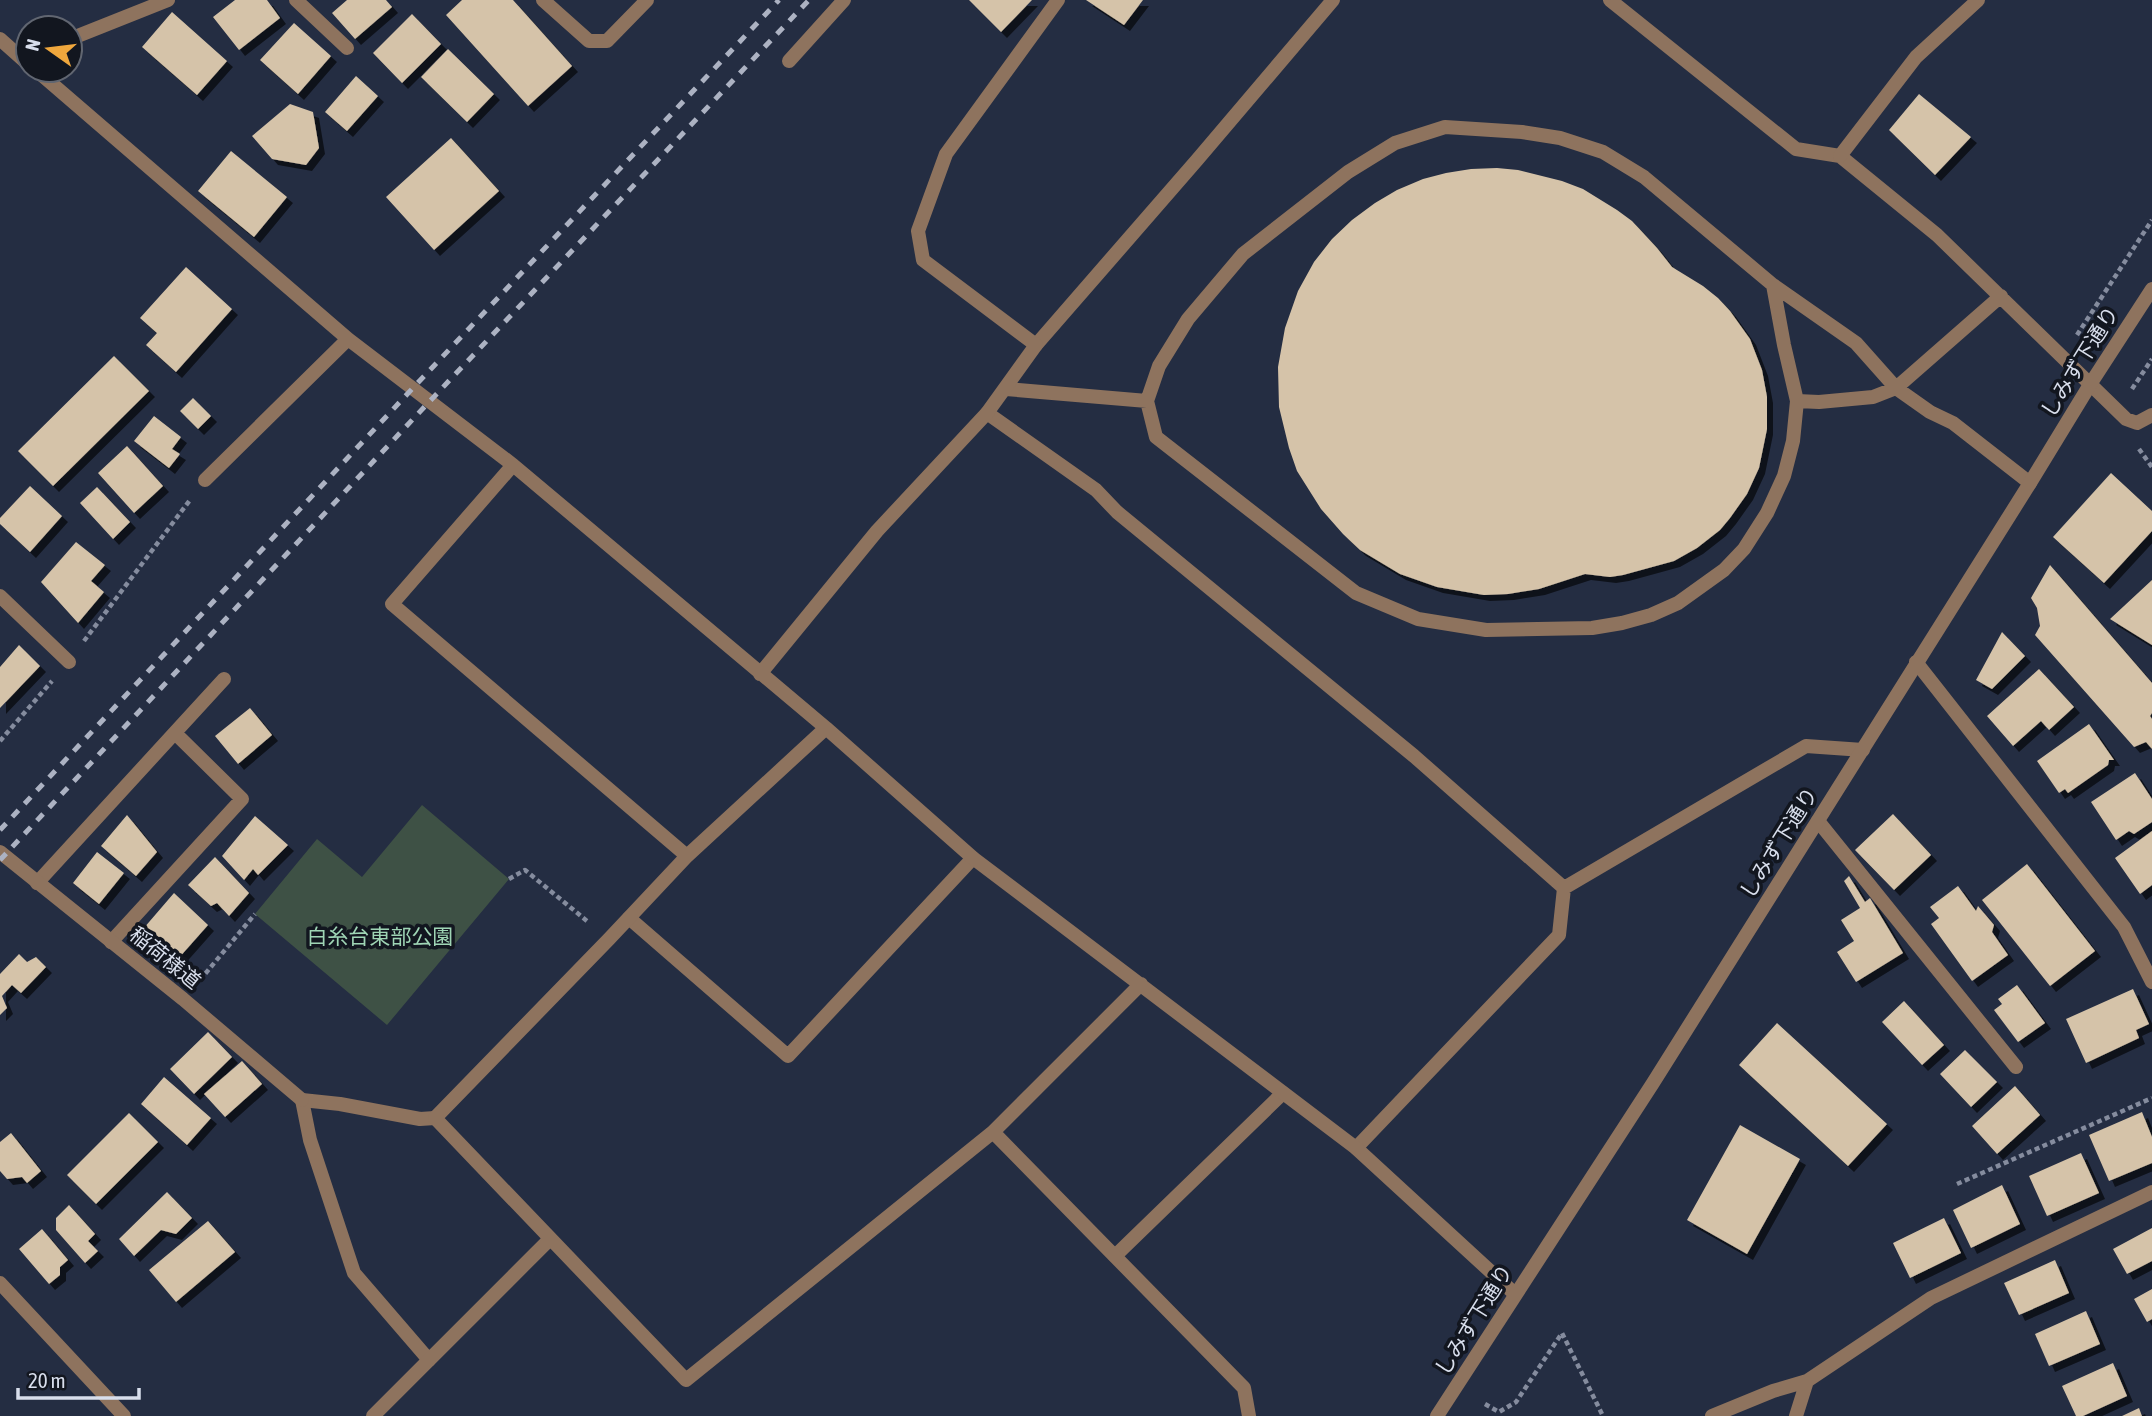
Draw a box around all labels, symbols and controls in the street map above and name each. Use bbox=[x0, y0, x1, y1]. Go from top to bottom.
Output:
north arrow bbox=[14, 14, 84, 84]
text: N bbox=[20, 37, 45, 53]
street label: しみず下通り bbox=[2036, 302, 2123, 421]
street label: しみず下通り bbox=[1735, 783, 1822, 902]
street label: 稲荷様道 bbox=[125, 921, 206, 993]
park label: 白糸台東部公園 bbox=[307, 924, 454, 948]
street label: しみず下通り bbox=[1430, 1260, 1517, 1379]
scale bar bbox=[18, 1356, 138, 1400]
text: 20 m bbox=[28, 1368, 66, 1392]

